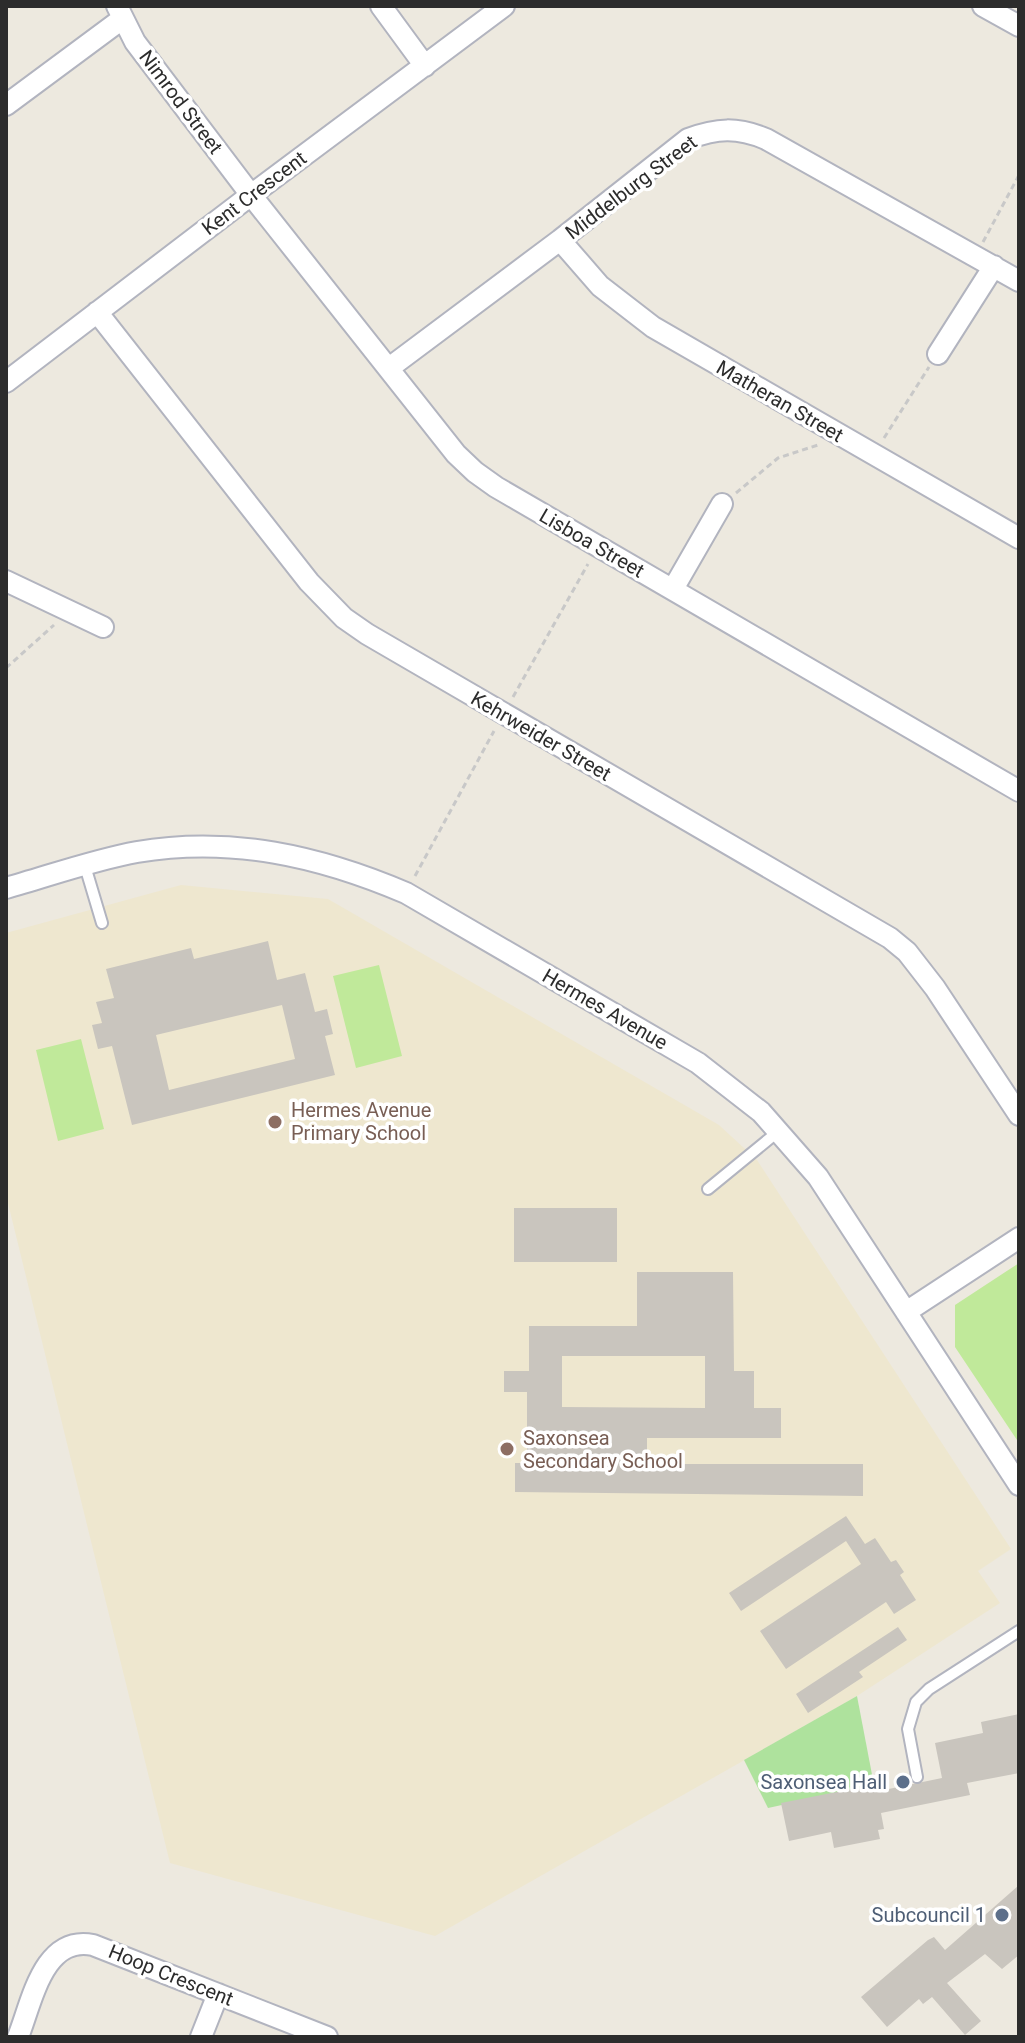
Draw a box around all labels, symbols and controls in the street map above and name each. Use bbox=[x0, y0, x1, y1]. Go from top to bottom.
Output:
street label: Nimrod Street bbox=[134, 45, 228, 159]
street label: Middelburg Street bbox=[561, 130, 701, 244]
street label: Kent Crescent bbox=[197, 146, 311, 240]
street label: Matheran Street bbox=[712, 355, 848, 447]
street label: Lisboa Street bbox=[535, 503, 649, 583]
street label: Kehrweider Street bbox=[467, 686, 615, 786]
street label: Hermes Avenue bbox=[538, 963, 672, 1055]
place label: Hermes Avenue Primary School bbox=[291, 1098, 431, 1145]
marker: Hermes Avenue Primary School bbox=[266, 1113, 284, 1131]
place label: Saxonsea Secondary School bbox=[523, 1426, 683, 1473]
marker: Saxonsea Secondary School bbox=[498, 1440, 516, 1458]
place label: Saxonsea Hall bbox=[760, 1770, 887, 1794]
marker: Saxonsea Hall bbox=[894, 1773, 912, 1791]
place label: Subcouncil 1 bbox=[872, 1903, 986, 1927]
marker: Subcouncil 1 bbox=[993, 1906, 1011, 1924]
street label: Hoop Crescent bbox=[105, 1939, 237, 2011]

